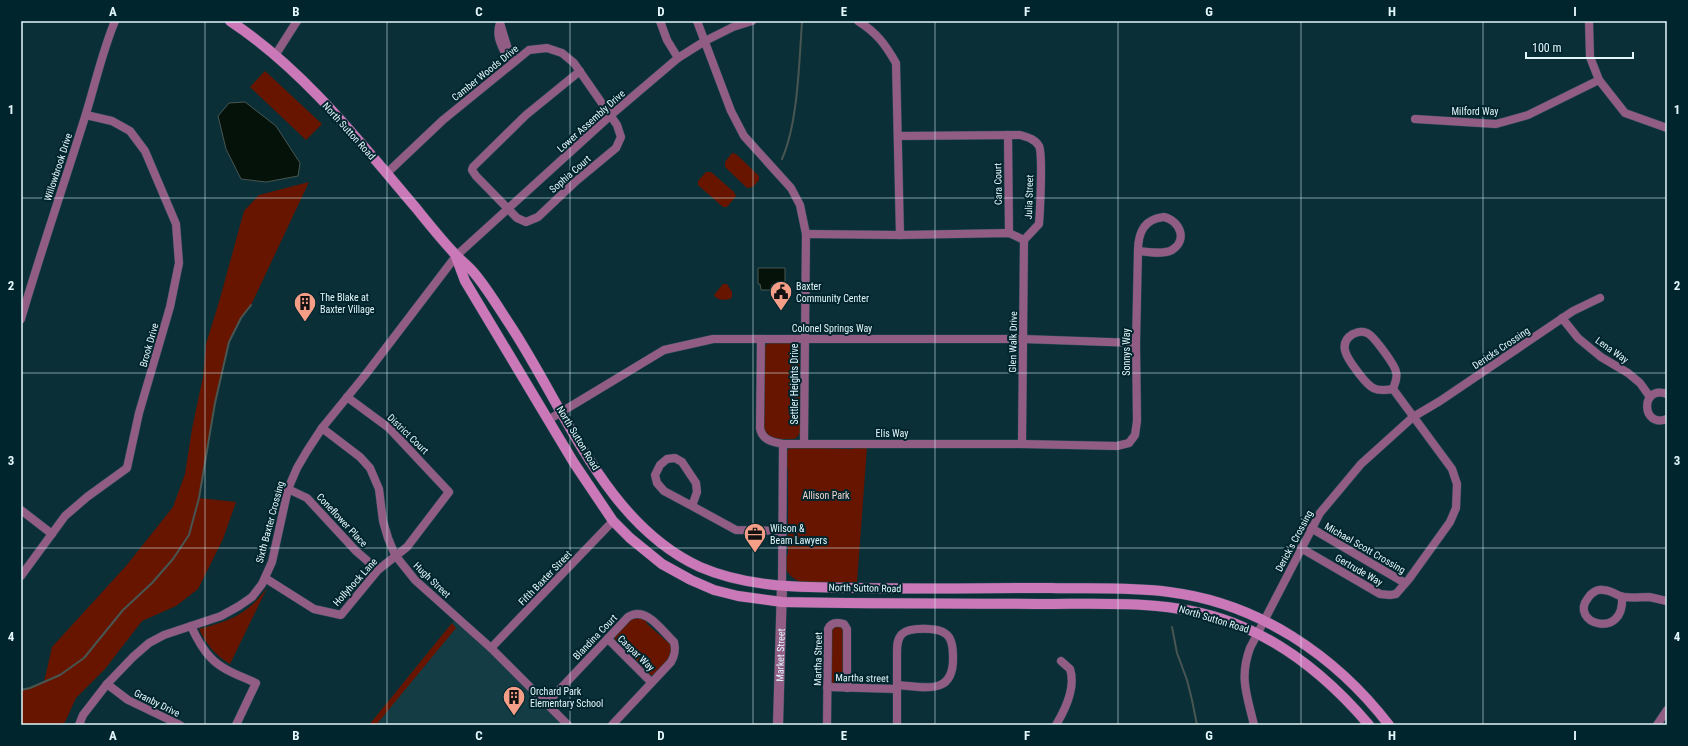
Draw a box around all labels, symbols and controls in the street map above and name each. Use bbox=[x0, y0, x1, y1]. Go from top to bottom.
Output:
text: A bbox=[109, 4, 117, 19]
text: B bbox=[292, 4, 300, 19]
text: C bbox=[475, 4, 483, 19]
text: D bbox=[657, 4, 665, 19]
text: E bbox=[841, 4, 848, 19]
text: F bbox=[1024, 4, 1030, 19]
text: G bbox=[1205, 4, 1213, 19]
text: H bbox=[1388, 4, 1396, 19]
text: I bbox=[1573, 4, 1577, 19]
scale bar bbox=[1526, 34, 1633, 60]
text: 100 m bbox=[1532, 41, 1562, 55]
street label: Camber Woods Drive bbox=[450, 43, 521, 103]
street label: Lower Assembly Drive bbox=[555, 88, 627, 154]
street label: North Sutton Road bbox=[321, 100, 377, 162]
text: 1 bbox=[8, 102, 14, 117]
text: 1 bbox=[1674, 102, 1680, 117]
street label: Milford Way bbox=[1452, 106, 1498, 117]
street label: Willowbrook Drive bbox=[42, 131, 74, 202]
street label: Sophia Court bbox=[547, 153, 593, 195]
street label: Cara Court bbox=[992, 163, 1004, 205]
street label: Julia Street bbox=[1023, 174, 1035, 220]
text: 2 bbox=[8, 278, 15, 293]
text: 2 bbox=[1674, 278, 1681, 293]
public building icon: Baxter Community Center bbox=[768, 279, 794, 312]
place label: Baxter Community Center bbox=[796, 281, 869, 304]
building icon: The Blake at Baxter Village bbox=[292, 290, 318, 323]
place label: The Blake at Baxter Village bbox=[320, 292, 375, 315]
street label: Glen Walk Drive bbox=[1007, 311, 1019, 373]
street label: Brook Drive bbox=[137, 321, 161, 368]
street label: Colonel Springs Way bbox=[792, 323, 872, 334]
street label: Dericks Crossing bbox=[1470, 325, 1532, 371]
street label: Sonnys Way bbox=[1121, 328, 1132, 376]
street label: Lena Way bbox=[1593, 335, 1631, 365]
street label: Settler Heights Drive bbox=[789, 343, 800, 424]
street label: North Sutton Road bbox=[555, 404, 601, 472]
street label: District Court bbox=[385, 412, 431, 456]
street label: Elis Way bbox=[876, 428, 908, 439]
text: 3 bbox=[8, 453, 14, 468]
text: 3 bbox=[1674, 453, 1680, 468]
street label: Sixth Baxter Crossing bbox=[254, 480, 286, 564]
park label: Allison Park bbox=[802, 490, 850, 501]
street label: Coneflower Place bbox=[315, 491, 370, 549]
street label: Derick's Crossing bbox=[1273, 508, 1315, 574]
street label: Michael Scott Crossing bbox=[1323, 520, 1407, 576]
office icon: Wilson & Beam Lawyers bbox=[742, 521, 768, 554]
place label: Wilson & Beam Lawyers bbox=[770, 523, 828, 546]
street label: Fifth Baxter Street bbox=[516, 548, 574, 608]
street label: Gertrude Way bbox=[1333, 552, 1385, 588]
street label: Hollyhock Lane bbox=[331, 556, 379, 608]
street label: Hugh Street bbox=[411, 560, 453, 600]
street label: North Sutton Road bbox=[829, 582, 901, 594]
street label: North Sutton Road bbox=[1178, 603, 1250, 635]
street label: Blandina Court bbox=[571, 612, 619, 662]
street label: Market Street bbox=[774, 628, 786, 682]
text: 4 bbox=[8, 629, 15, 644]
text: 4 bbox=[1674, 629, 1681, 644]
street label: Martha Street bbox=[812, 632, 824, 686]
street label: Caspar Way bbox=[615, 633, 657, 673]
street label: Martha street bbox=[835, 672, 889, 684]
building icon: Orchard Park Elementary School bbox=[501, 684, 527, 717]
place label: Orchard Park Elementary School bbox=[530, 686, 603, 709]
street label: Granby Drive bbox=[132, 687, 182, 719]
text: A bbox=[109, 728, 117, 743]
text: B bbox=[292, 728, 300, 743]
text: C bbox=[475, 728, 483, 743]
text: D bbox=[657, 728, 665, 743]
text: E bbox=[841, 728, 848, 743]
text: F bbox=[1024, 728, 1030, 743]
text: G bbox=[1205, 728, 1213, 743]
text: H bbox=[1388, 728, 1396, 743]
text: I bbox=[1573, 728, 1577, 743]

